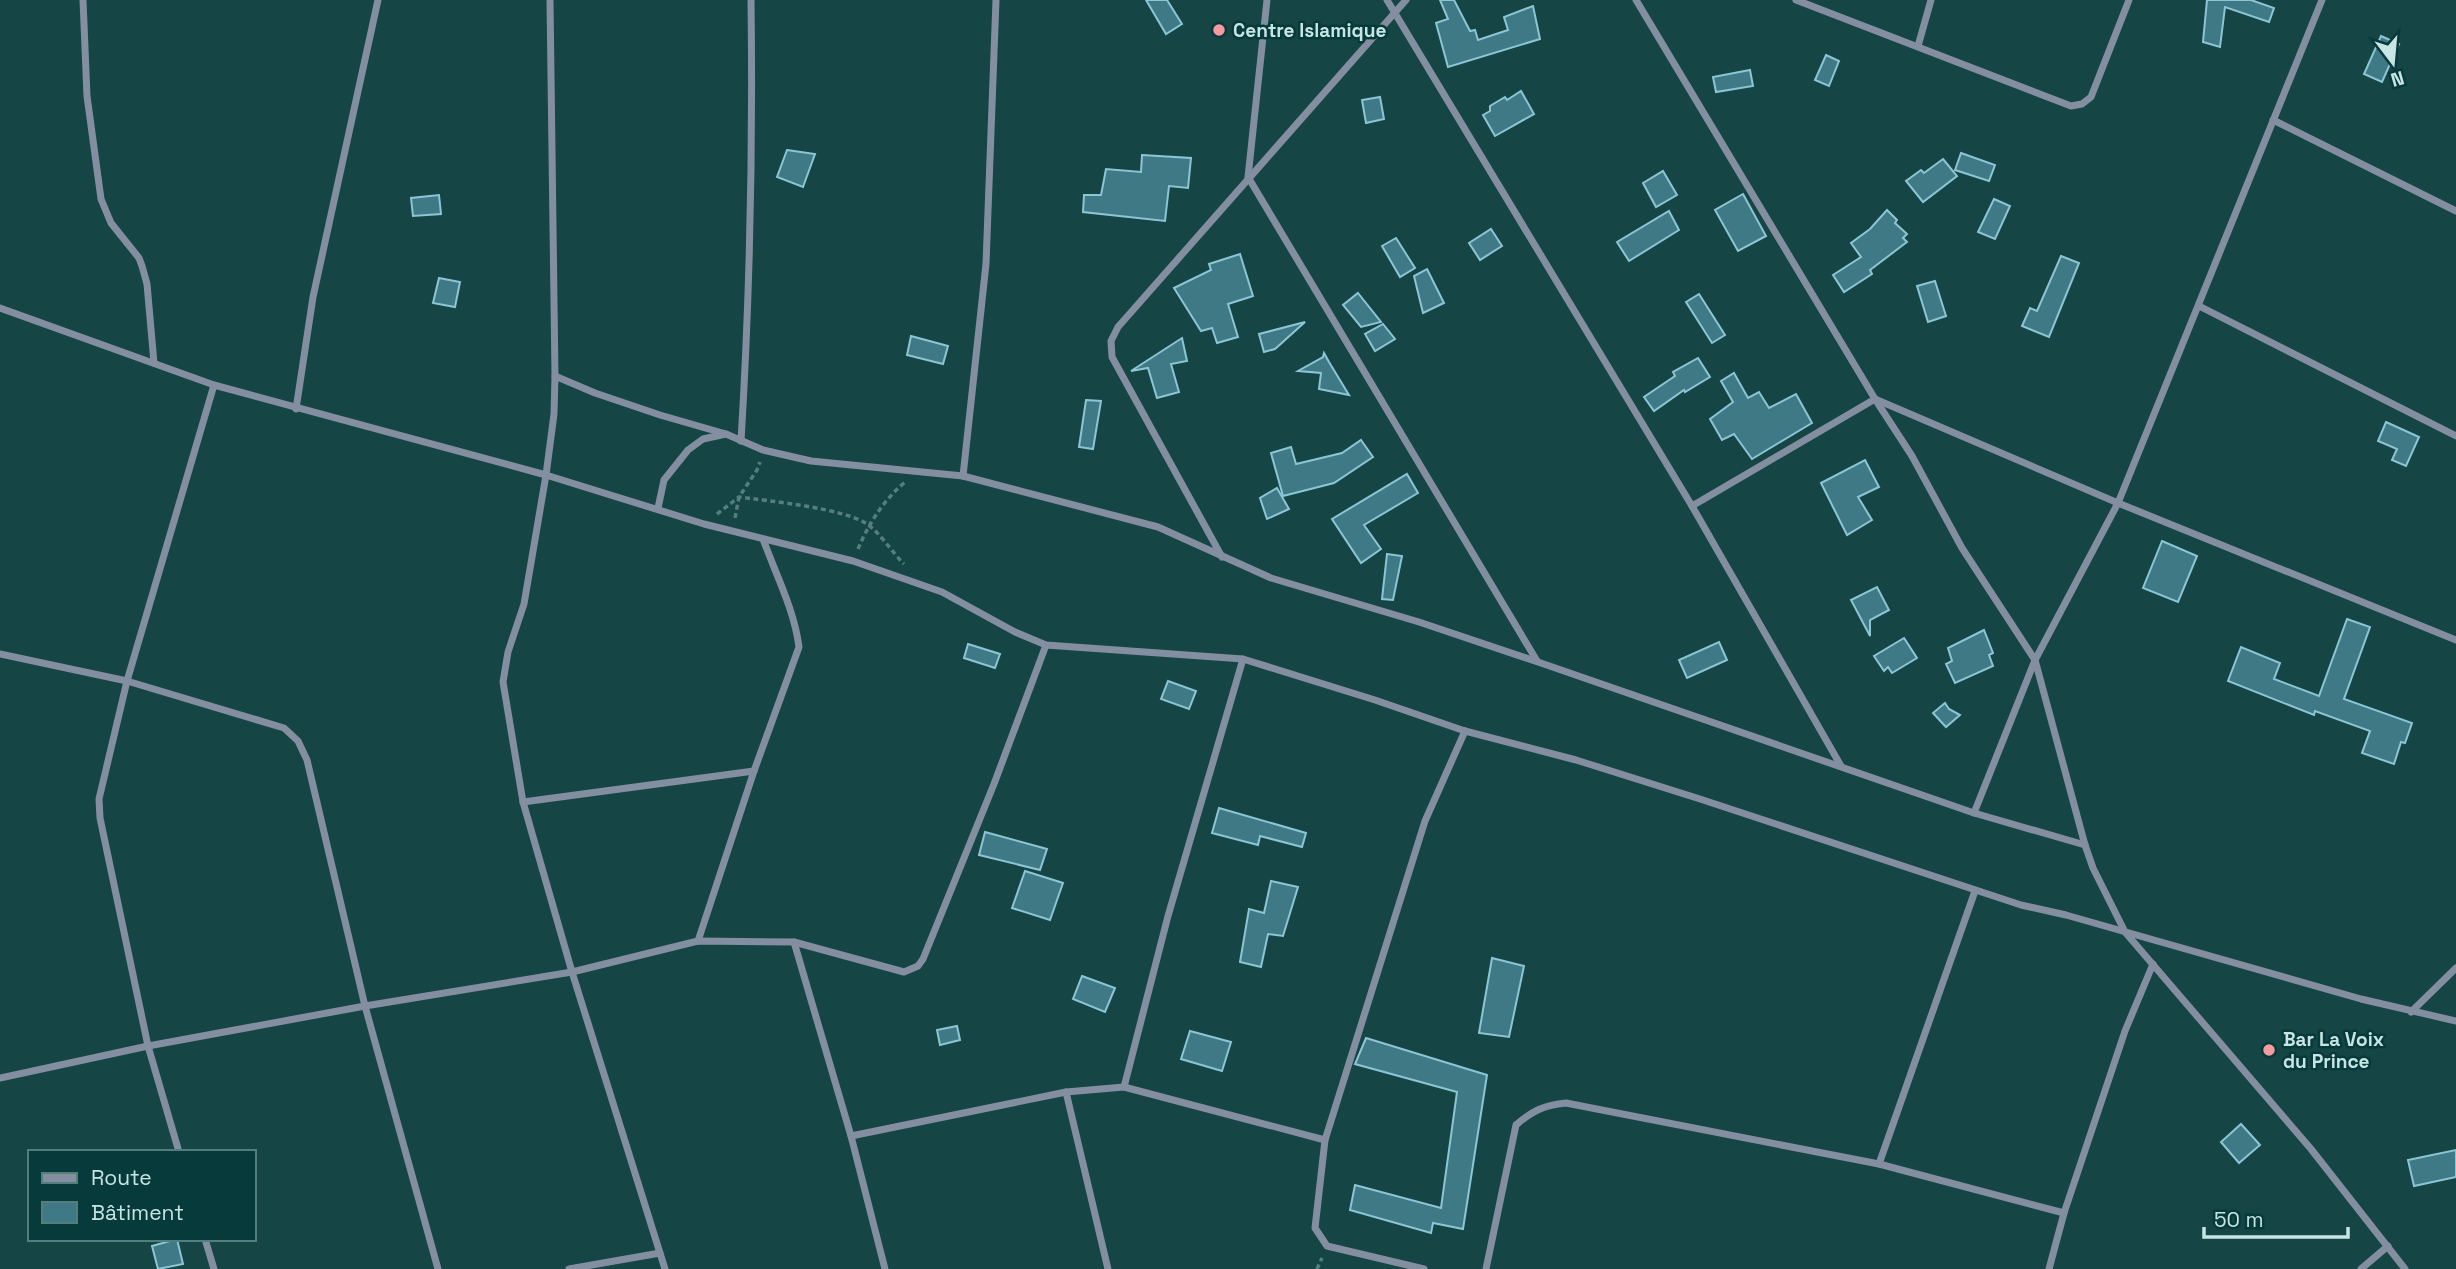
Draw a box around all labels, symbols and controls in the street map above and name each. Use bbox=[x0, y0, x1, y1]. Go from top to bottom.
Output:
place label: Centre Islamique bbox=[1233, 18, 1386, 43]
marker: Centre Islamique bbox=[1211, 22, 1227, 38]
north arrow bbox=[2358, 28, 2428, 98]
text: N bbox=[2388, 65, 2407, 93]
place label: Bar La Voix du Prince bbox=[2283, 1027, 2384, 1074]
marker: Bar La Voix du Prince bbox=[2261, 1042, 2277, 1058]
legend bbox=[28, 1150, 256, 1241]
text: Route bbox=[91, 1164, 152, 1191]
scale bar bbox=[2204, 1196, 2348, 1240]
text: Bâtiment bbox=[91, 1199, 184, 1226]
text: 50 m bbox=[2214, 1206, 2264, 1233]

